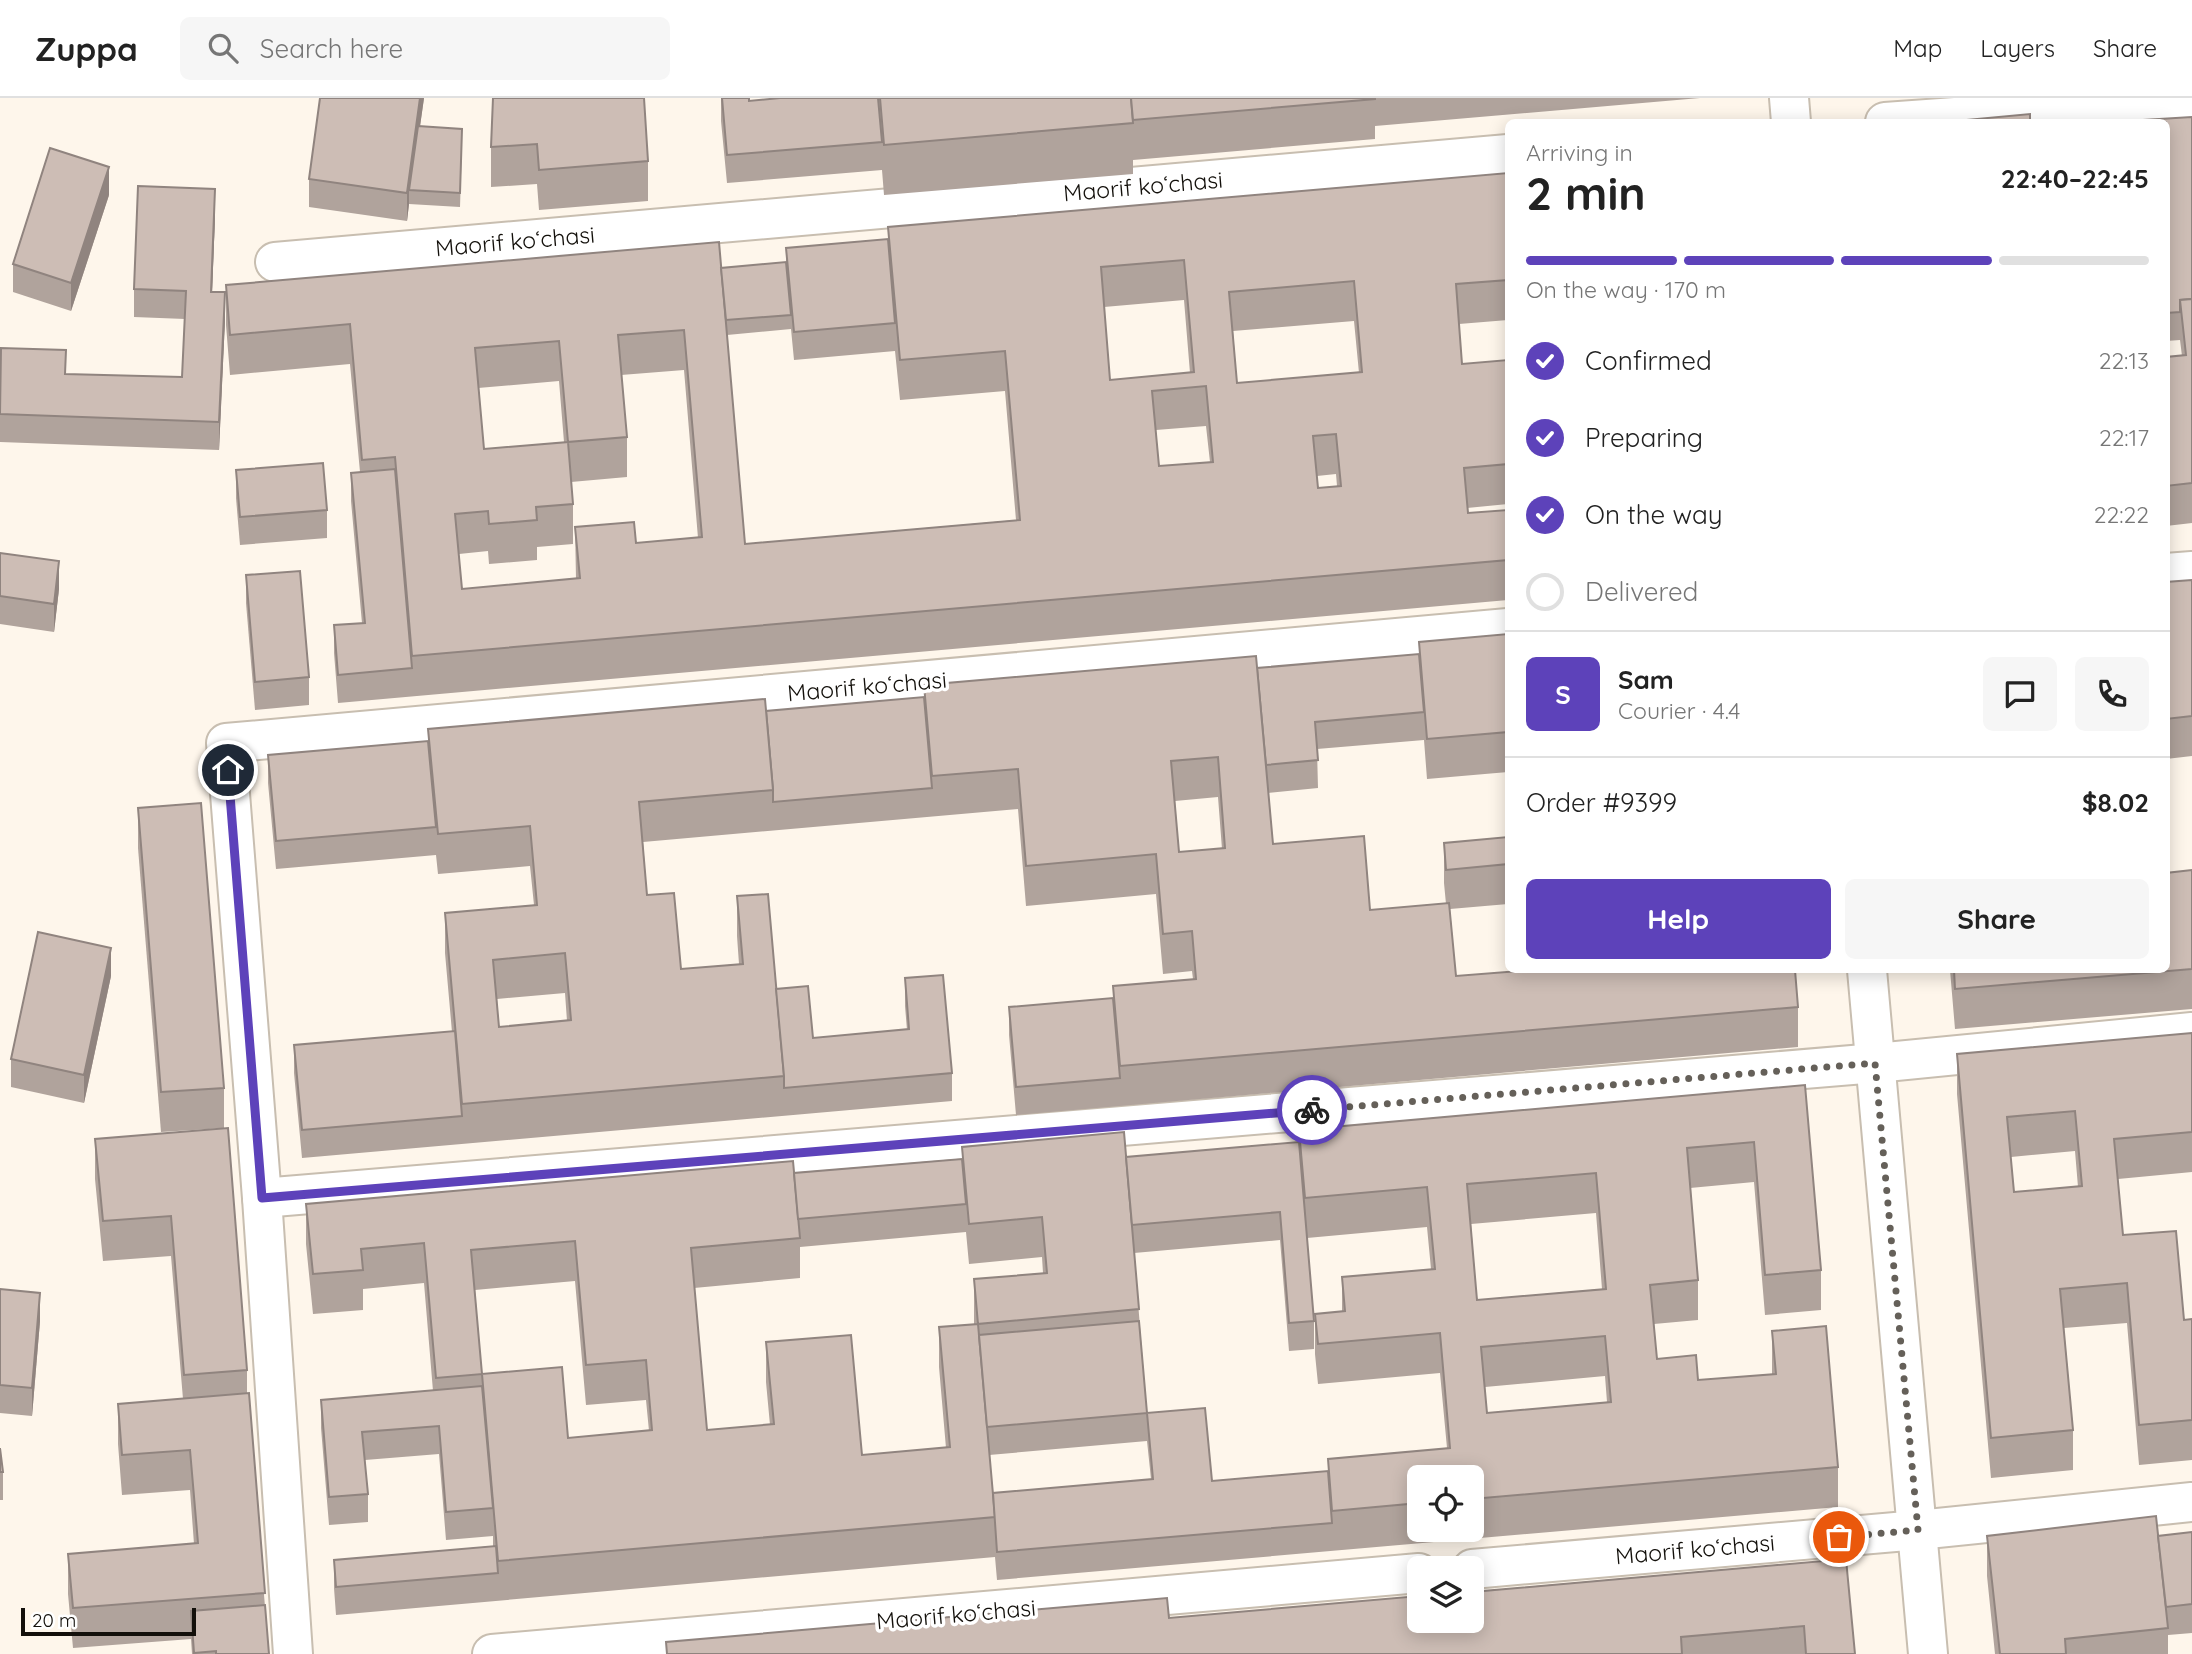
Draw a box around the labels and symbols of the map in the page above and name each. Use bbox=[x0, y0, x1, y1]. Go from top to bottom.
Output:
street label: Maorif koʻchasi bbox=[1062, 165, 1224, 207]
street label: Maorif koʻchasi bbox=[434, 220, 596, 262]
street label: Maorif koʻchasi bbox=[786, 665, 948, 707]
pin bbox=[198, 740, 258, 800]
courier bbox=[1277, 1075, 1347, 1145]
pin bbox=[1809, 1507, 1869, 1567]
street label: Maorif koʻchasi bbox=[1614, 1528, 1776, 1570]
street label: Maorif koʻchasi bbox=[875, 1593, 1037, 1635]
scale bar bbox=[21, 1605, 196, 1637]

